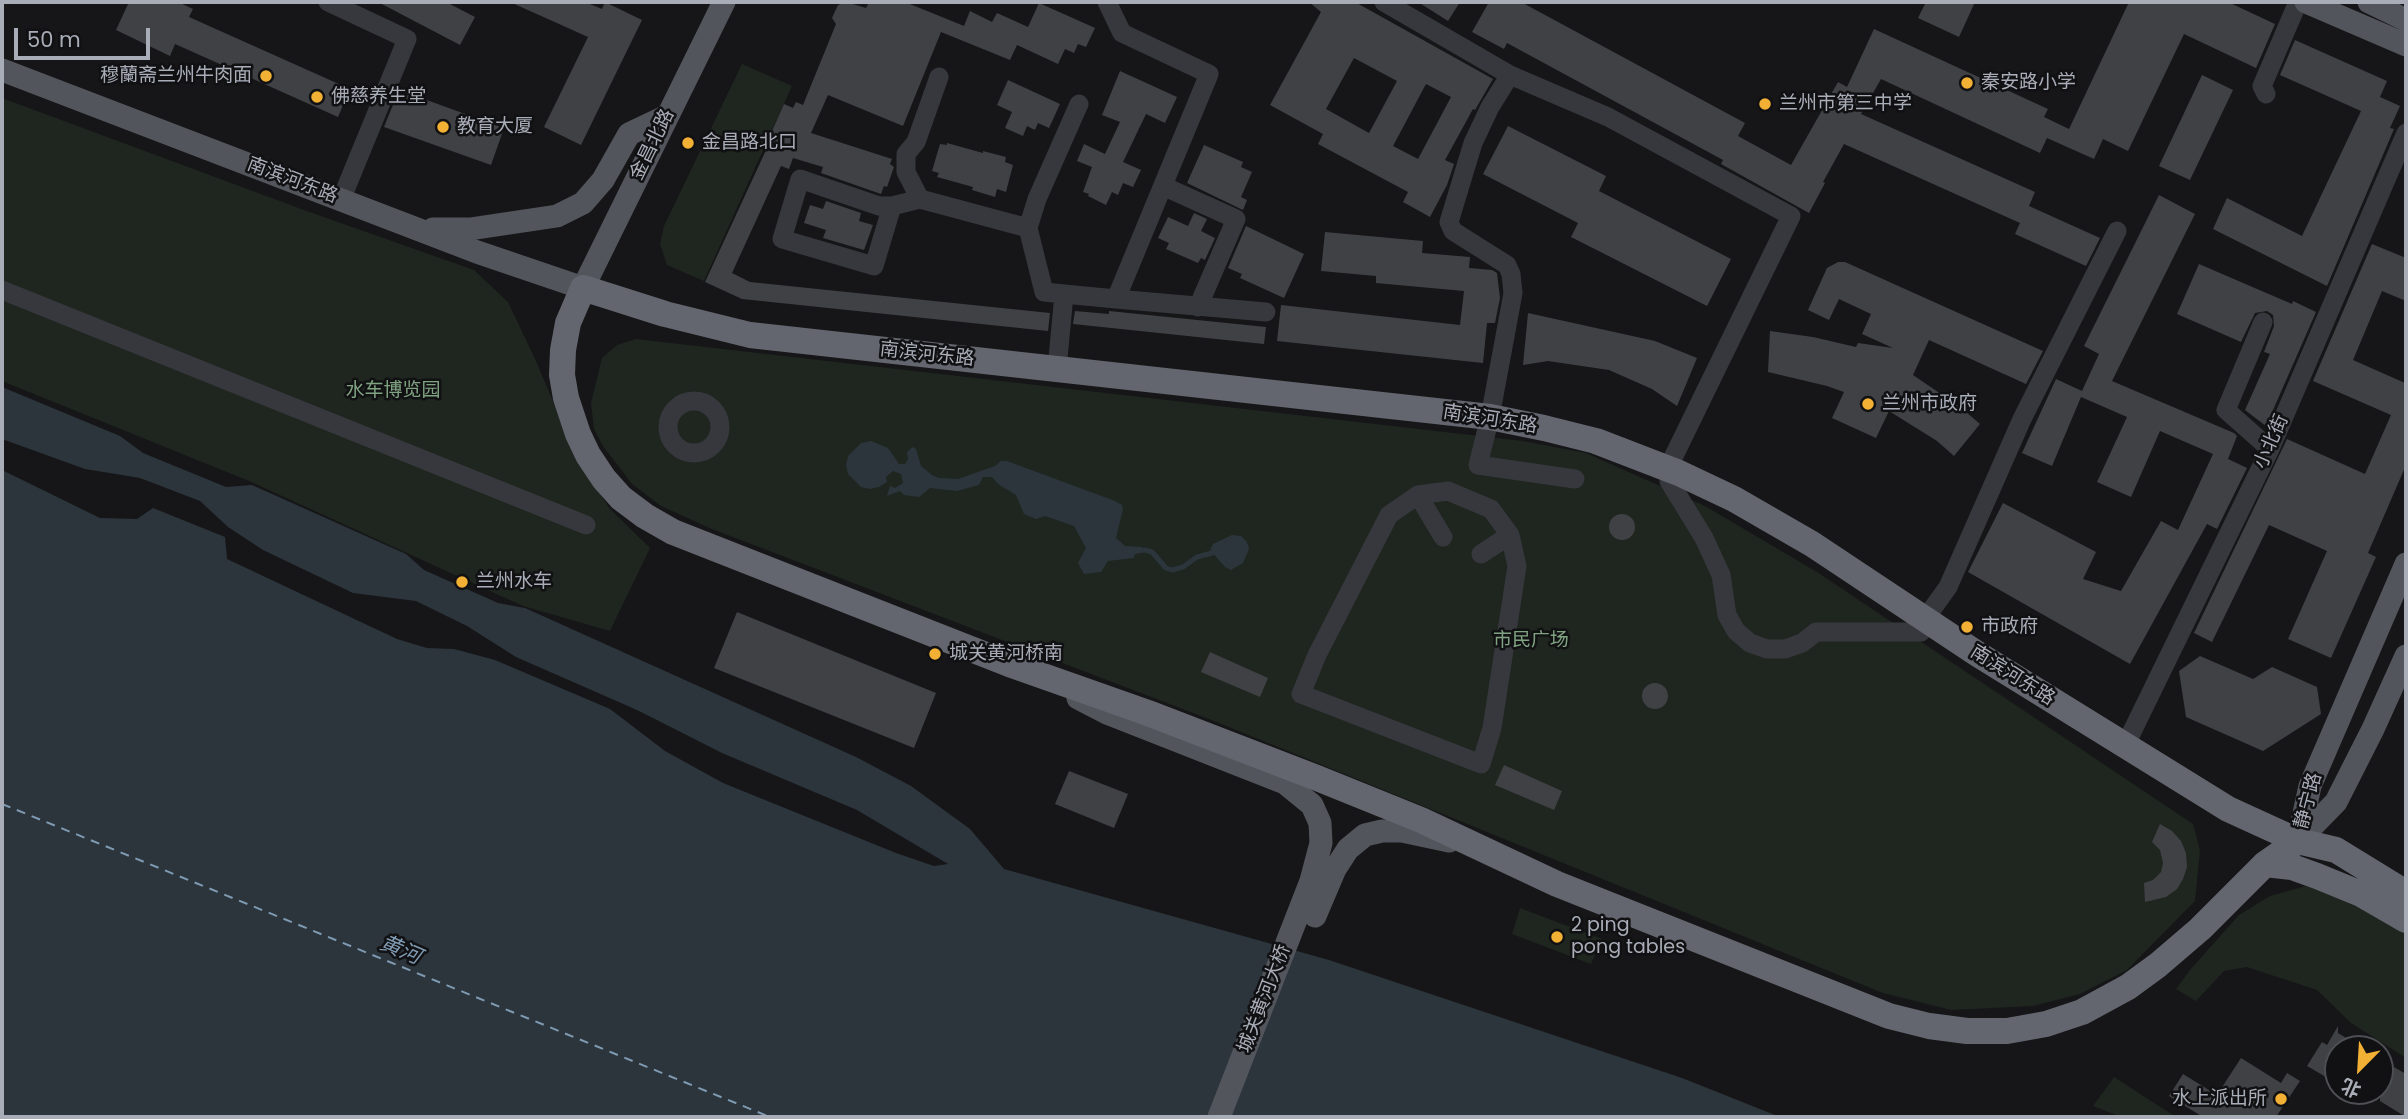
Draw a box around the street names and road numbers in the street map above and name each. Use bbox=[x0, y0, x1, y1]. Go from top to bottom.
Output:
street label: 金昌北路 bbox=[626, 106, 680, 184]
street label: 南滨河东路 bbox=[244, 153, 340, 209]
street label: 南滨河东路 bbox=[879, 339, 975, 371]
street label: 南滨河东路 bbox=[1441, 401, 1539, 439]
street label: 小北街 bbox=[2250, 411, 2294, 473]
street label: 南滨河东路 bbox=[1966, 641, 2058, 711]
street label: 静宁路 bbox=[2291, 771, 2327, 831]
street label: 城关黄河大桥 bbox=[1234, 942, 1296, 1056]

